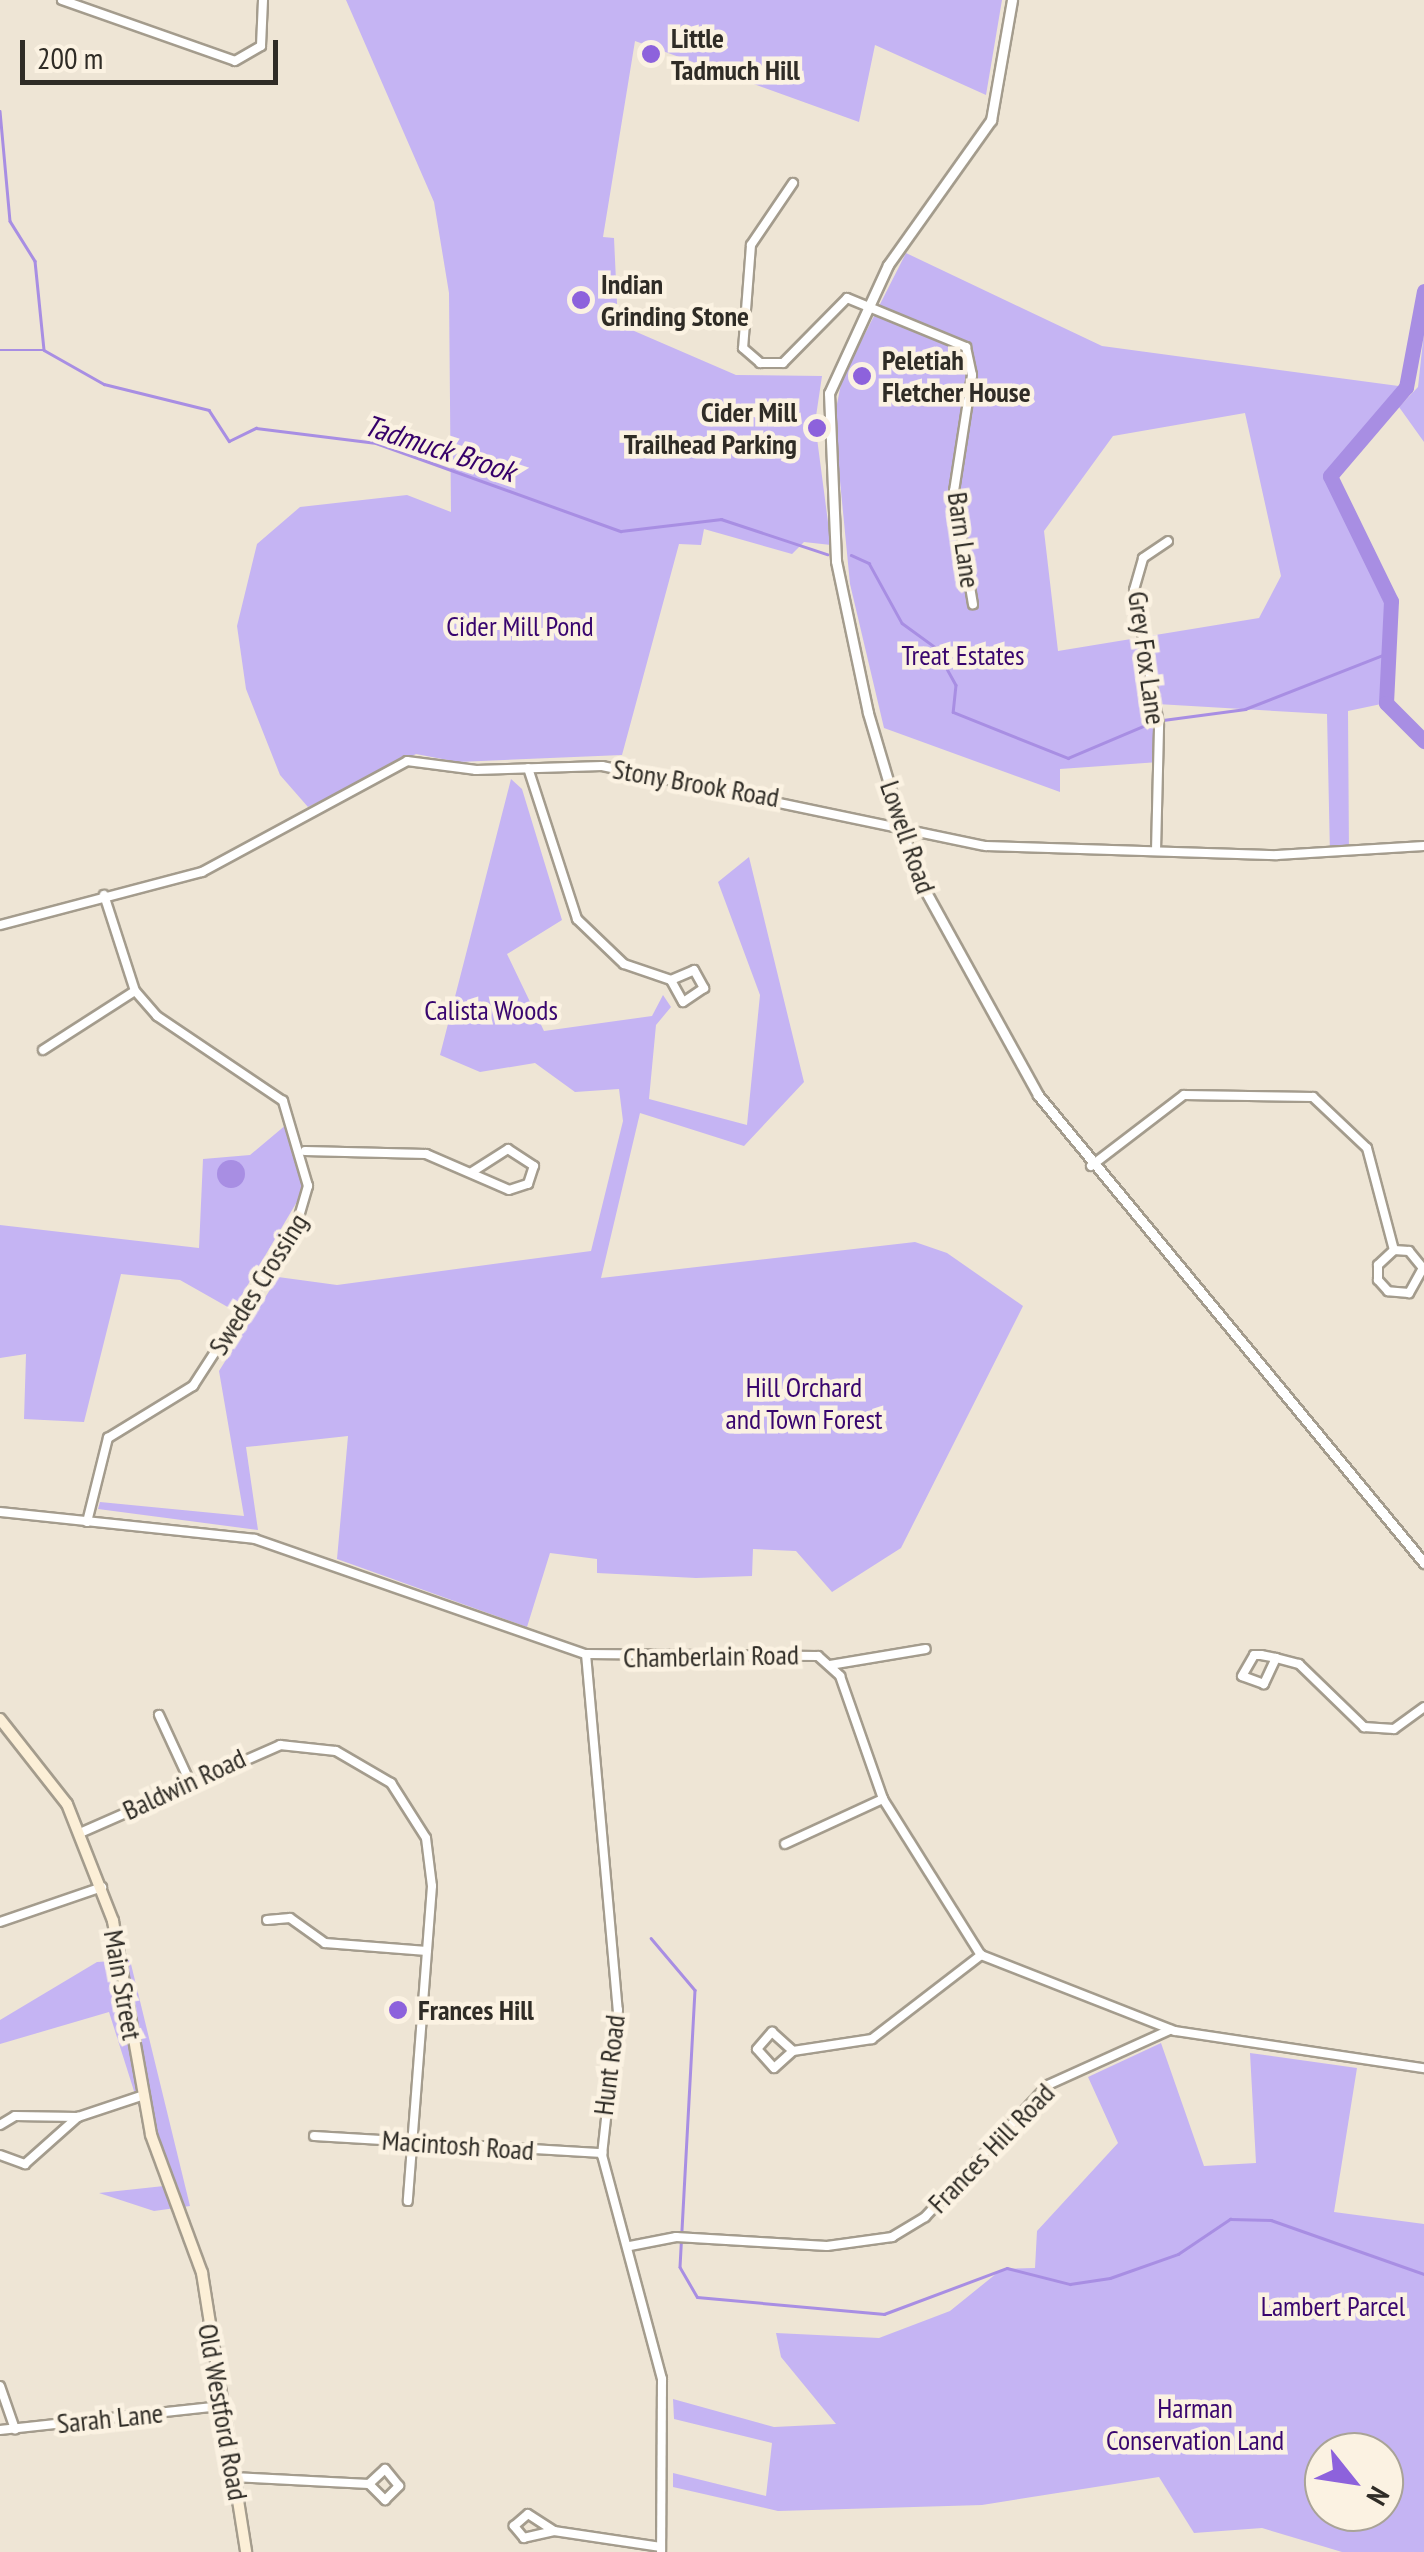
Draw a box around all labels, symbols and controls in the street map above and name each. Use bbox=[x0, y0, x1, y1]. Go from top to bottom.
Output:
scale bar bbox=[25, 20, 282, 82]
place label: Little Tadmuch Hill bbox=[671, 21, 800, 87]
text: 200 m bbox=[37, 38, 103, 77]
marker: Little Tadmuch Hill bbox=[640, 43, 662, 65]
place label: Indian Grinding Stone bbox=[601, 267, 749, 333]
marker: Indian Grinding Stone bbox=[570, 289, 592, 311]
place label: Peletiah Fletcher House bbox=[882, 343, 1031, 409]
marker: Peletiah Fletcher House bbox=[851, 365, 873, 387]
place label: Cider Mill Trailhead Parking bbox=[624, 395, 797, 461]
water label: Tadmuck Brook bbox=[360, 407, 520, 489]
marker: Cider Mill Trailhead Parking bbox=[806, 417, 828, 439]
street label: Barn Lane bbox=[941, 490, 987, 590]
street label: Grey Fox Lane bbox=[1121, 588, 1173, 728]
park label: Cider Mill Pond bbox=[446, 609, 594, 643]
park label: Treat Estates bbox=[901, 638, 1025, 672]
street label: Stony Brook Road bbox=[609, 752, 783, 814]
street label: Lowell Road bbox=[873, 776, 943, 898]
park label: Calista Woods bbox=[424, 993, 558, 1027]
street label: Swedes Crossing bbox=[201, 1207, 315, 1361]
park label: Hill Orchard and Town Forest bbox=[725, 1370, 883, 1436]
street label: Chamberlain Road bbox=[623, 1638, 799, 1674]
street label: Baldwin Road bbox=[117, 1741, 251, 1827]
street label: Main Street bbox=[97, 1927, 149, 2043]
place label: Frances Hill bbox=[418, 1993, 534, 2027]
marker: Frances Hill bbox=[387, 1999, 409, 2021]
street label: Hunt Road bbox=[586, 2013, 632, 2117]
street label: Frances Hill Road bbox=[921, 2076, 1061, 2220]
street label: Macintosh Road bbox=[381, 2123, 535, 2167]
park label: Lambert Parcel bbox=[1261, 2289, 1405, 2323]
street label: Old Westford Road bbox=[191, 2321, 255, 2503]
park label: Harman Conservation Land bbox=[1106, 2391, 1284, 2457]
street label: Sarah Lane bbox=[55, 2396, 165, 2440]
north arrow bbox=[1304, 2432, 1404, 2532]
text: N bbox=[1359, 2480, 1398, 2512]

